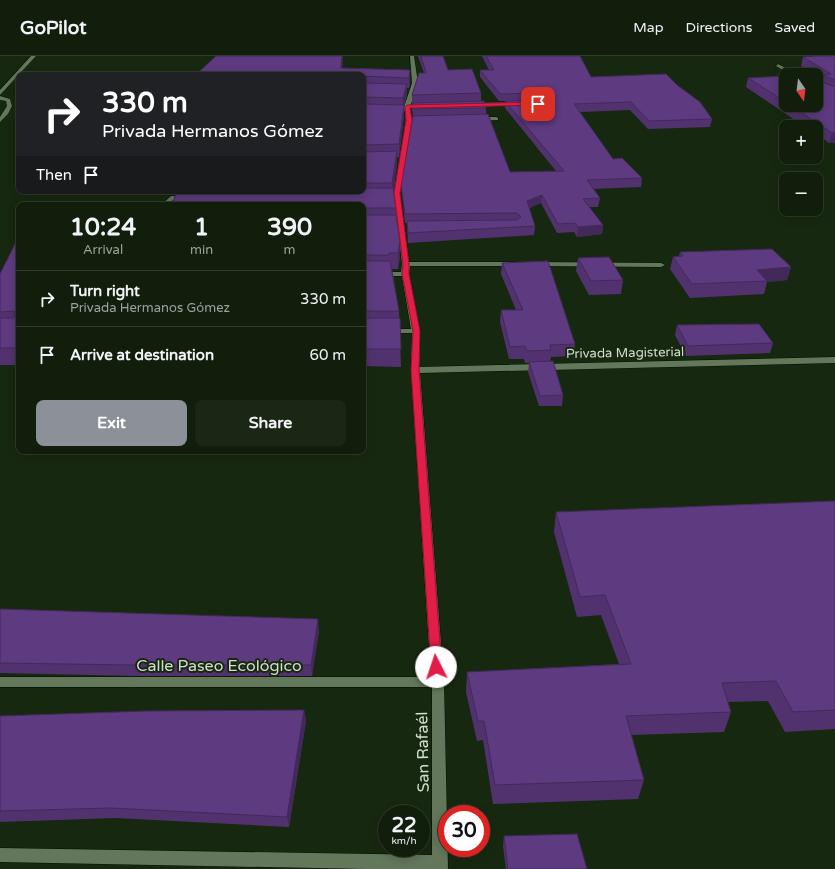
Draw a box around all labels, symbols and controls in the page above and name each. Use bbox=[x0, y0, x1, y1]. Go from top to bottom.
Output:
text: GoPilot bbox=[20, 17, 86, 39]
text: Map bbox=[633, 19, 664, 36]
text: Directions bbox=[686, 19, 753, 36]
text: Saved bbox=[775, 19, 815, 36]
north arrow bbox=[779, 68, 823, 112]
map controls bbox=[779, 68, 823, 216]
text: 330 m bbox=[102, 86, 188, 120]
pin bbox=[521, 87, 555, 121]
icon: right bbox=[36, 88, 88, 140]
icon: arrive bbox=[527, 93, 549, 115]
text: Privada Hermanos Gómez bbox=[102, 120, 324, 142]
button: + bbox=[779, 120, 823, 164]
icon: arrive bbox=[80, 164, 102, 186]
text: Then bbox=[36, 166, 72, 184]
button: − bbox=[779, 172, 823, 216]
text: 10:24 bbox=[70, 213, 136, 242]
text: 1 bbox=[194, 213, 209, 242]
text: 390 bbox=[267, 213, 312, 242]
text: Arrival bbox=[83, 242, 123, 258]
text: min bbox=[190, 242, 213, 258]
text: m bbox=[284, 242, 296, 258]
text: Turn right bbox=[70, 282, 140, 300]
icon: right bbox=[36, 288, 58, 310]
text: 330 m bbox=[300, 290, 346, 308]
text: Privada Hermanos Gómez bbox=[70, 300, 230, 316]
icon: arrive bbox=[36, 344, 58, 366]
street label: Privada Magisterial bbox=[566, 344, 684, 362]
text: Arrive at destination bbox=[70, 346, 214, 364]
text: 60 m bbox=[309, 346, 346, 364]
button: Exit bbox=[36, 400, 187, 446]
button: Share bbox=[195, 400, 346, 446]
position arrow bbox=[415, 646, 457, 688]
street label: Calle Paseo Ecológico bbox=[136, 656, 302, 676]
street label: San Rafaél bbox=[412, 711, 434, 793]
speed limit sign: 30 bbox=[438, 805, 490, 857]
text: 22 bbox=[391, 814, 417, 838]
text: km/h bbox=[391, 835, 417, 847]

